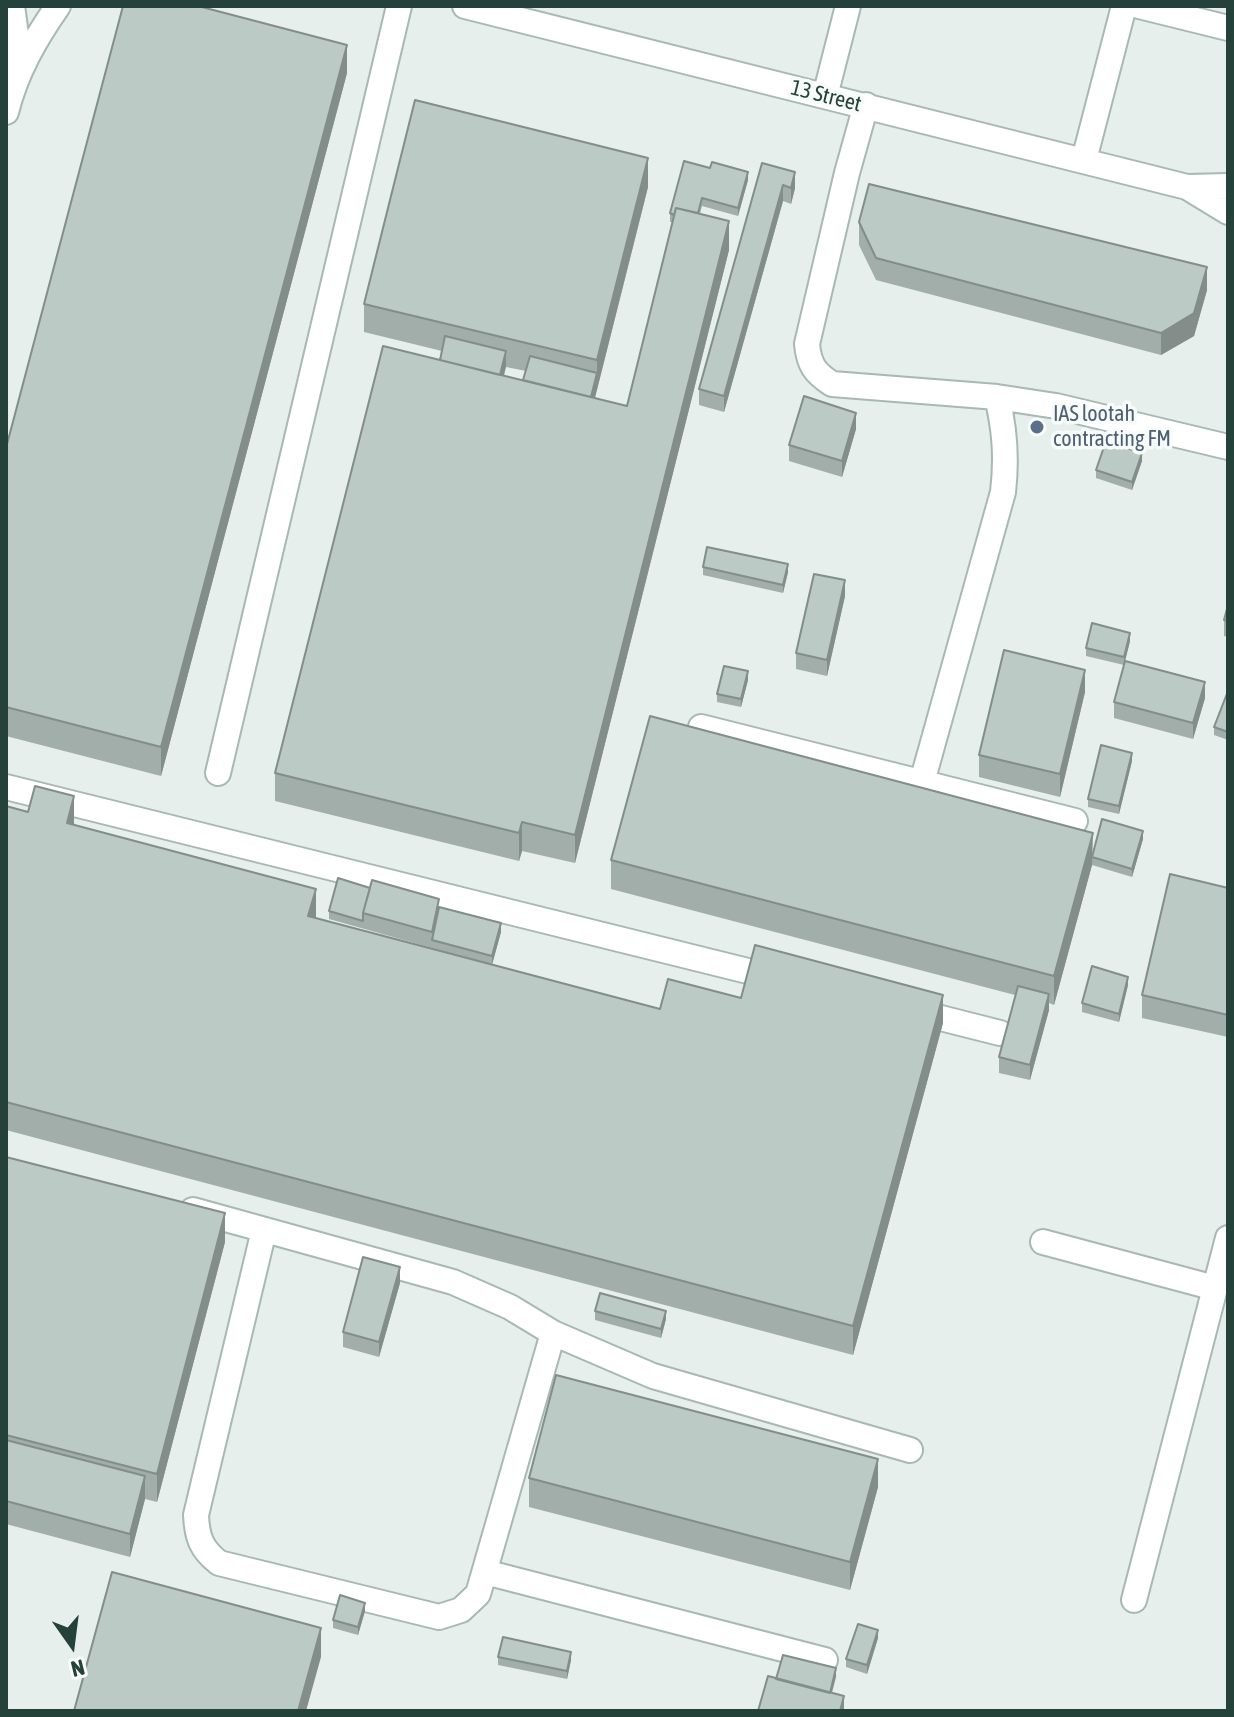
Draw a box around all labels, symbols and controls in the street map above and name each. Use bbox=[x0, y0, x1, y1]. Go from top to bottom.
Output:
street label: 13 Street bbox=[788, 74, 864, 118]
place label: IAS lootah contracting FM bbox=[1053, 401, 1171, 452]
marker: IAS lootah contracting FM bbox=[1028, 418, 1046, 436]
north arrow bbox=[32, 1605, 112, 1685]
text: N bbox=[68, 1654, 87, 1682]

